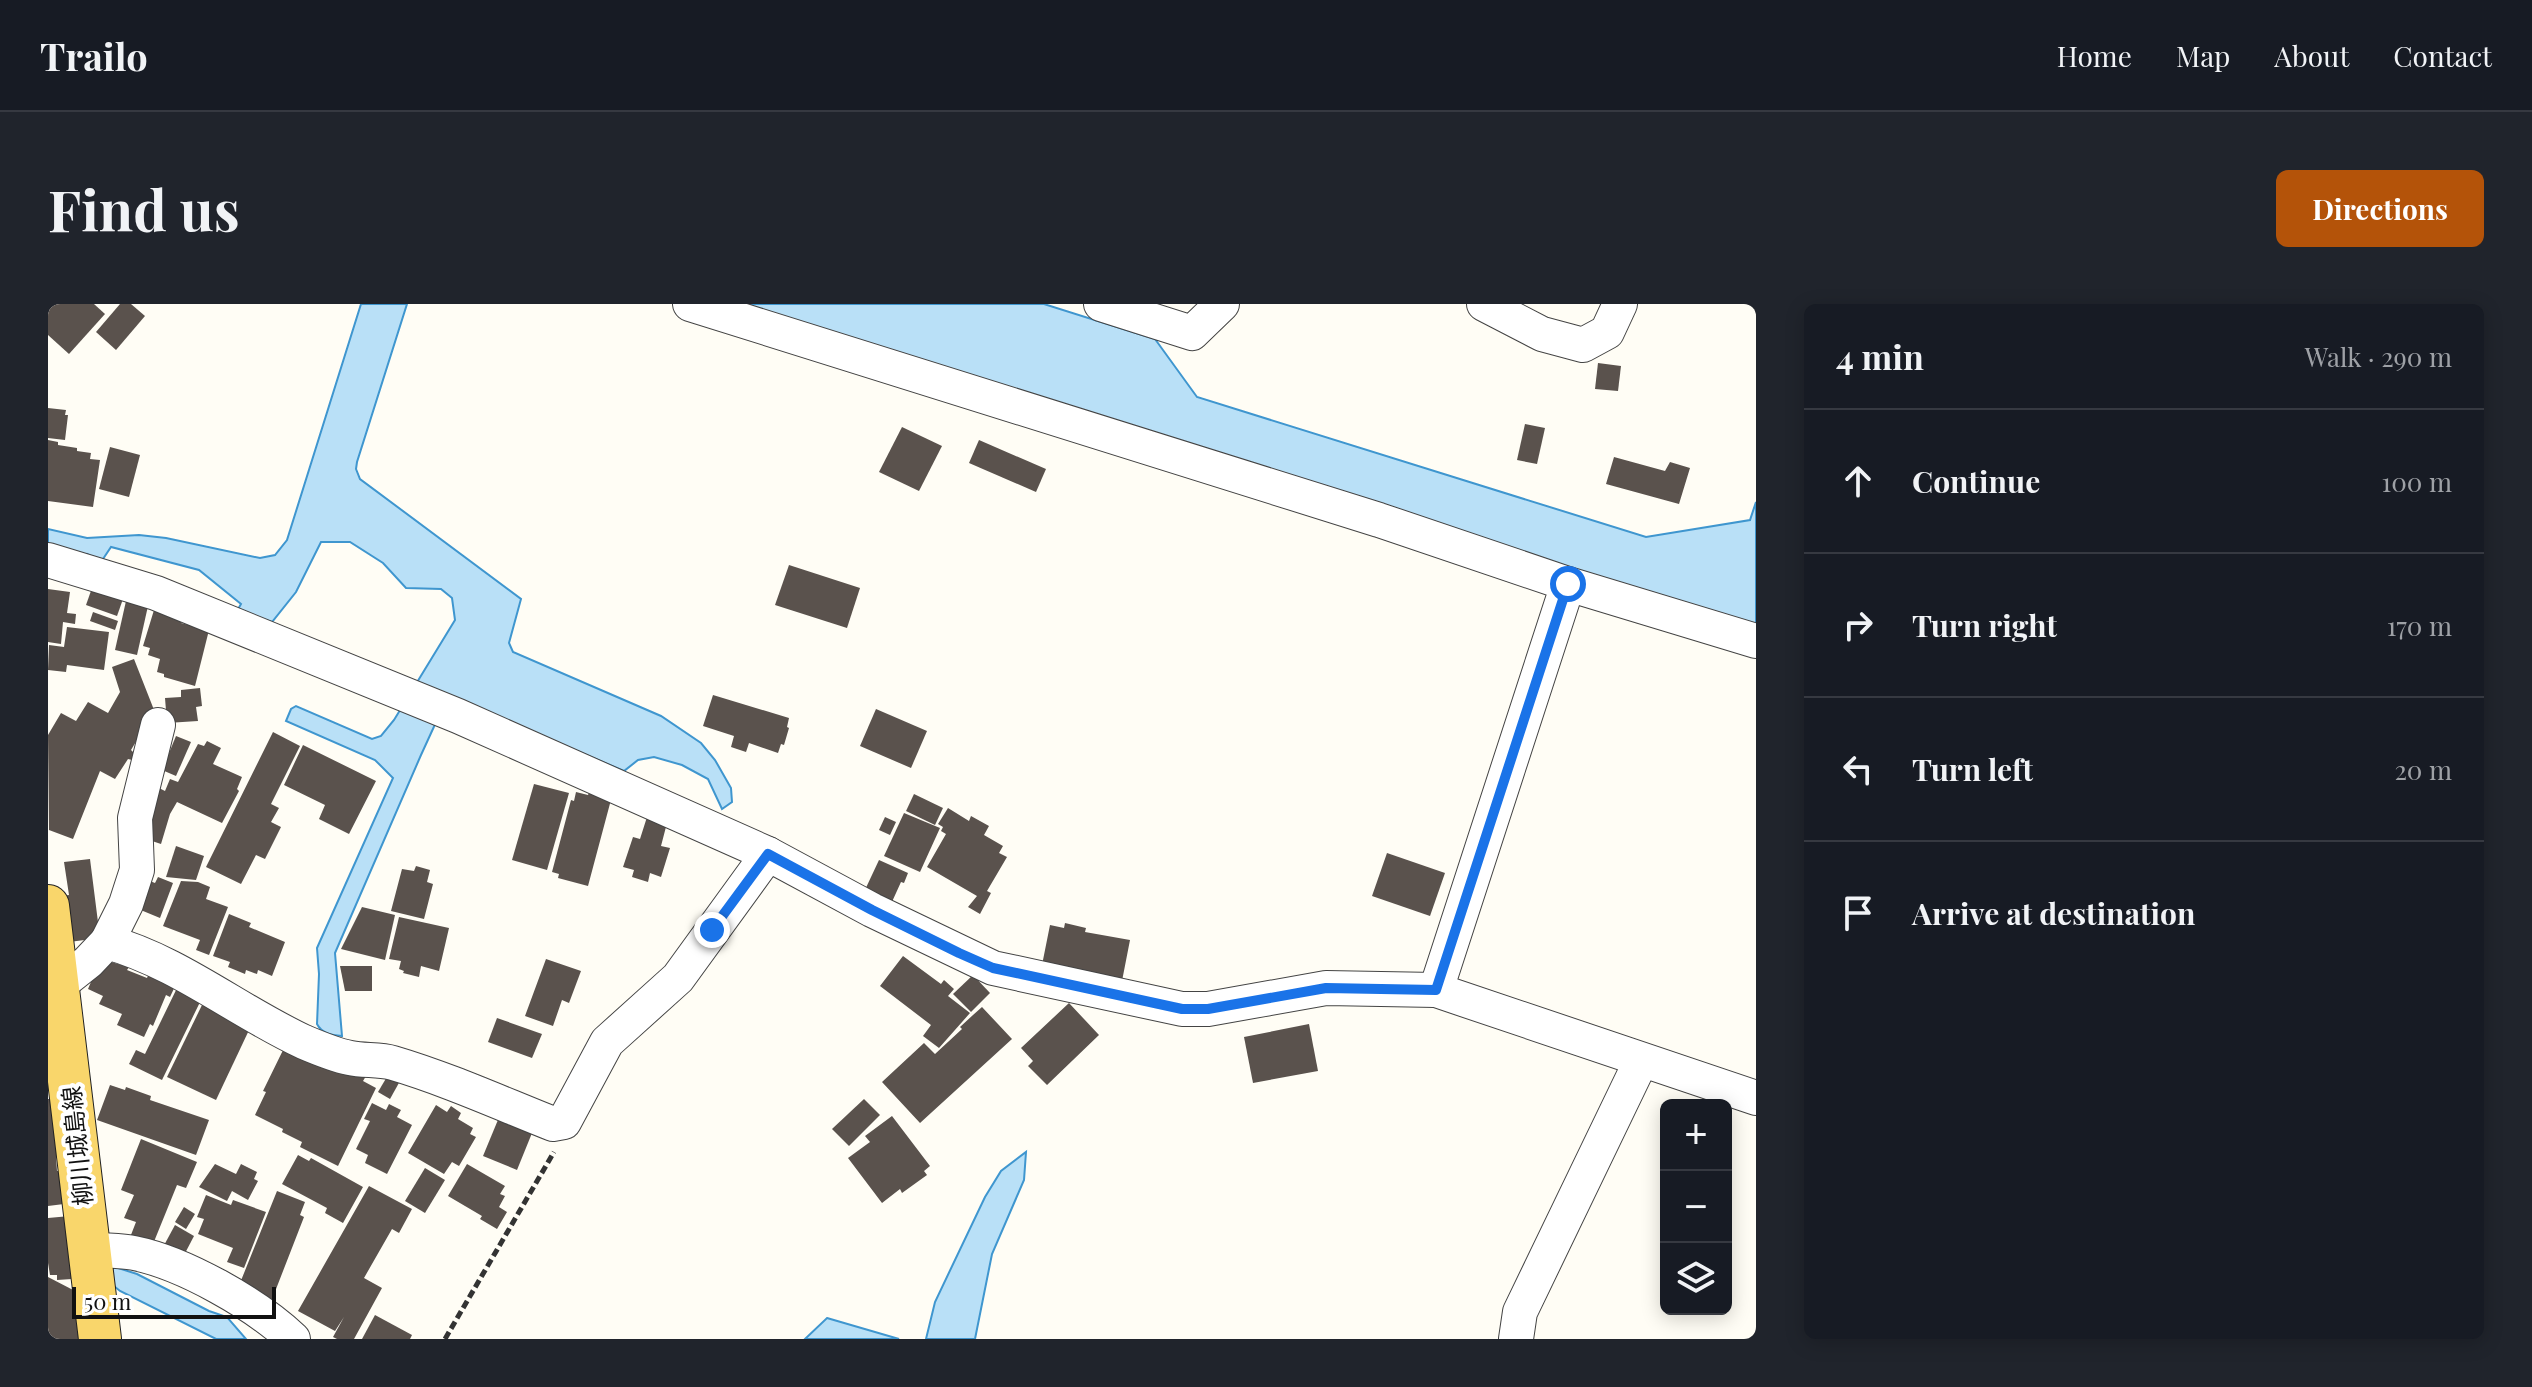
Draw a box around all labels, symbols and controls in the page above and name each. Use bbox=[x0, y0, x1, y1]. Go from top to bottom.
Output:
text: Trailo bbox=[40, 30, 148, 81]
text: Home bbox=[2057, 37, 2132, 74]
text: Map bbox=[2176, 37, 2230, 74]
text: About bbox=[2274, 37, 2349, 74]
text: Contact bbox=[2393, 37, 2492, 74]
button: Directions bbox=[2276, 170, 2484, 247]
text: Find us bbox=[48, 171, 240, 246]
text: 4 min bbox=[1836, 333, 1924, 379]
text: Walk · 290 m bbox=[2305, 339, 2452, 374]
icon: ahead bbox=[1836, 459, 1880, 503]
text: Continue bbox=[1912, 461, 2040, 501]
text: 100 m bbox=[2382, 464, 2452, 499]
route start bbox=[1550, 566, 1586, 602]
icon: right bbox=[1836, 603, 1880, 647]
text: Turn right bbox=[1912, 605, 2057, 645]
text: 170 m bbox=[2387, 608, 2452, 643]
icon: left bbox=[1836, 747, 1880, 791]
text: Turn left bbox=[1912, 749, 2033, 789]
text: 20 m bbox=[2394, 752, 2452, 787]
icon: arrive bbox=[1836, 891, 1880, 935]
text: Arrive at destination bbox=[1912, 893, 2195, 933]
route end bbox=[694, 912, 730, 948]
street label: 柳川城島線 bbox=[54, 1085, 98, 1208]
map controls bbox=[1660, 1099, 1732, 1315]
button: + bbox=[1660, 1099, 1732, 1171]
button: − bbox=[1660, 1171, 1732, 1243]
button: layers bbox=[1660, 1243, 1732, 1315]
scale bar bbox=[72, 1283, 276, 1319]
text: 50 m bbox=[84, 1286, 131, 1316]

